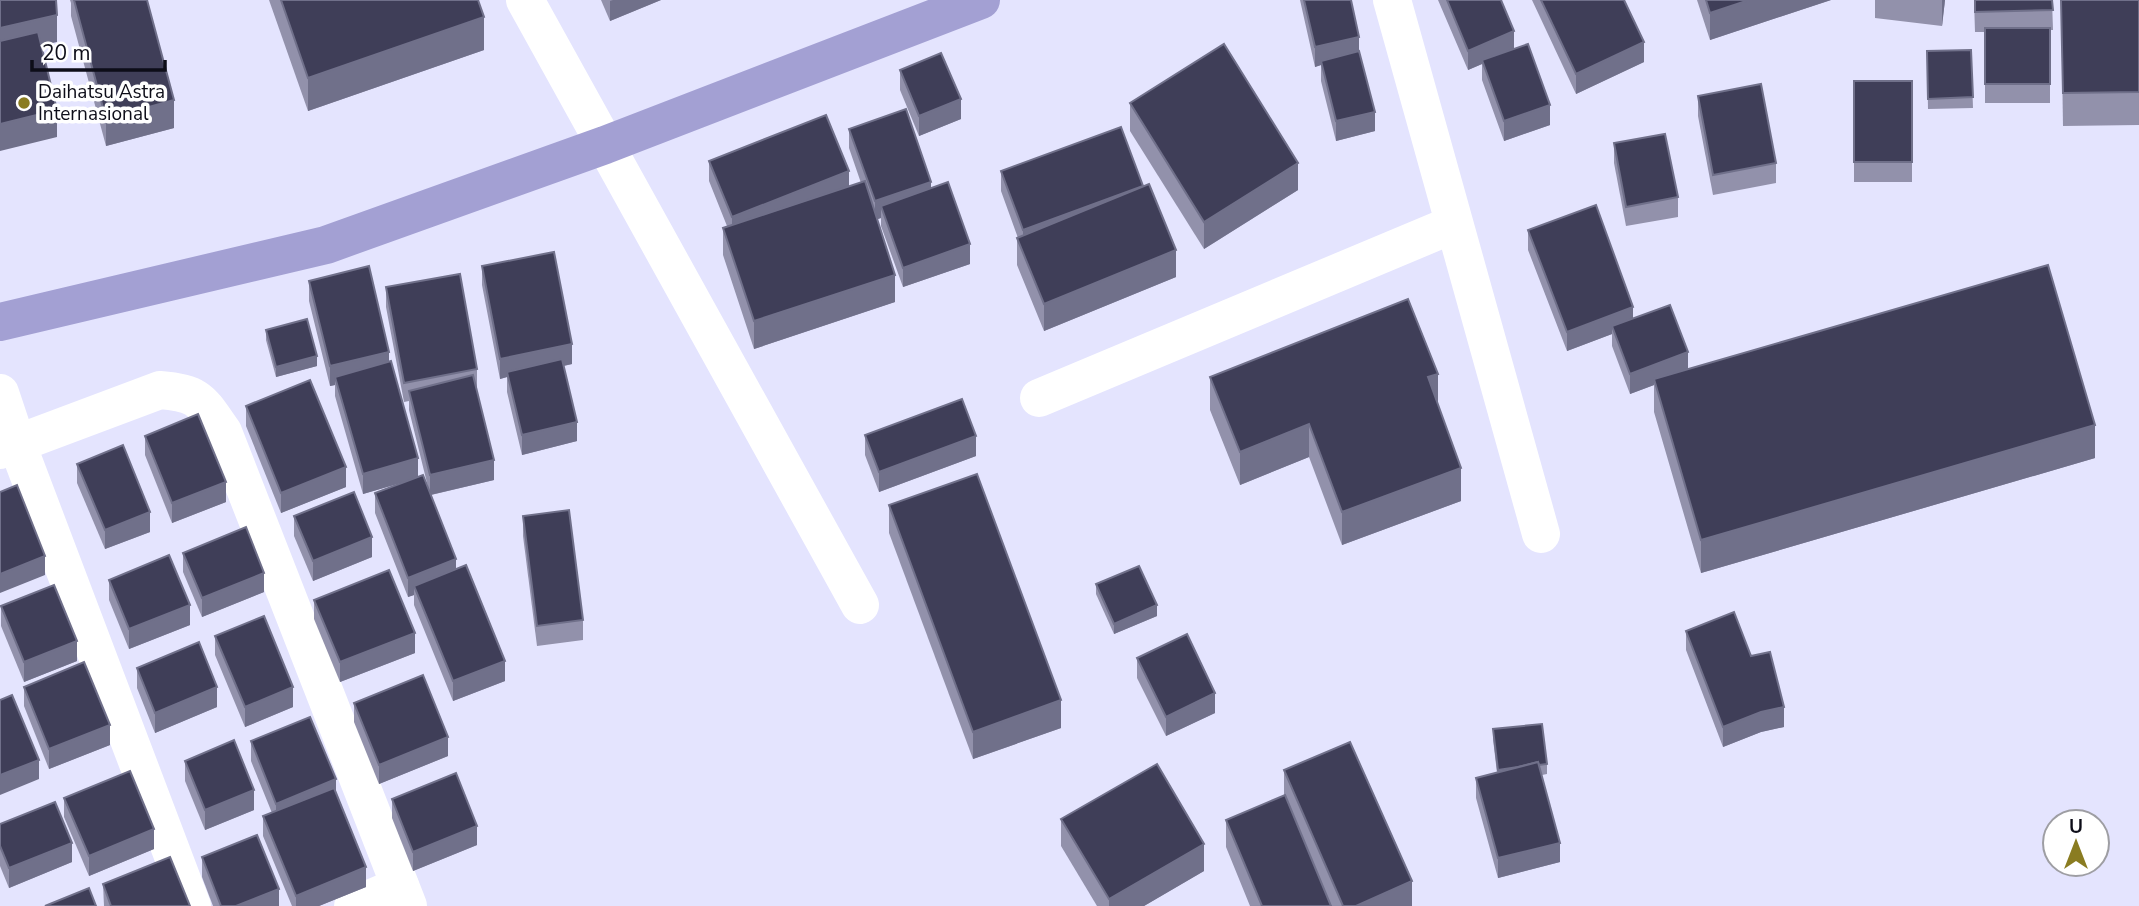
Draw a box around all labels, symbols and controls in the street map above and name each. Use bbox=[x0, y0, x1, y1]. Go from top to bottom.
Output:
scale bar bbox=[32, 28, 164, 72]
text: 20 m bbox=[42, 39, 91, 67]
place label: Daihatsu Astra Internasional bbox=[38, 79, 165, 127]
marker: Daihatsu Astra Internasional bbox=[16, 95, 32, 111]
north arrow bbox=[2041, 808, 2111, 878]
text: U bbox=[2069, 814, 2083, 840]

